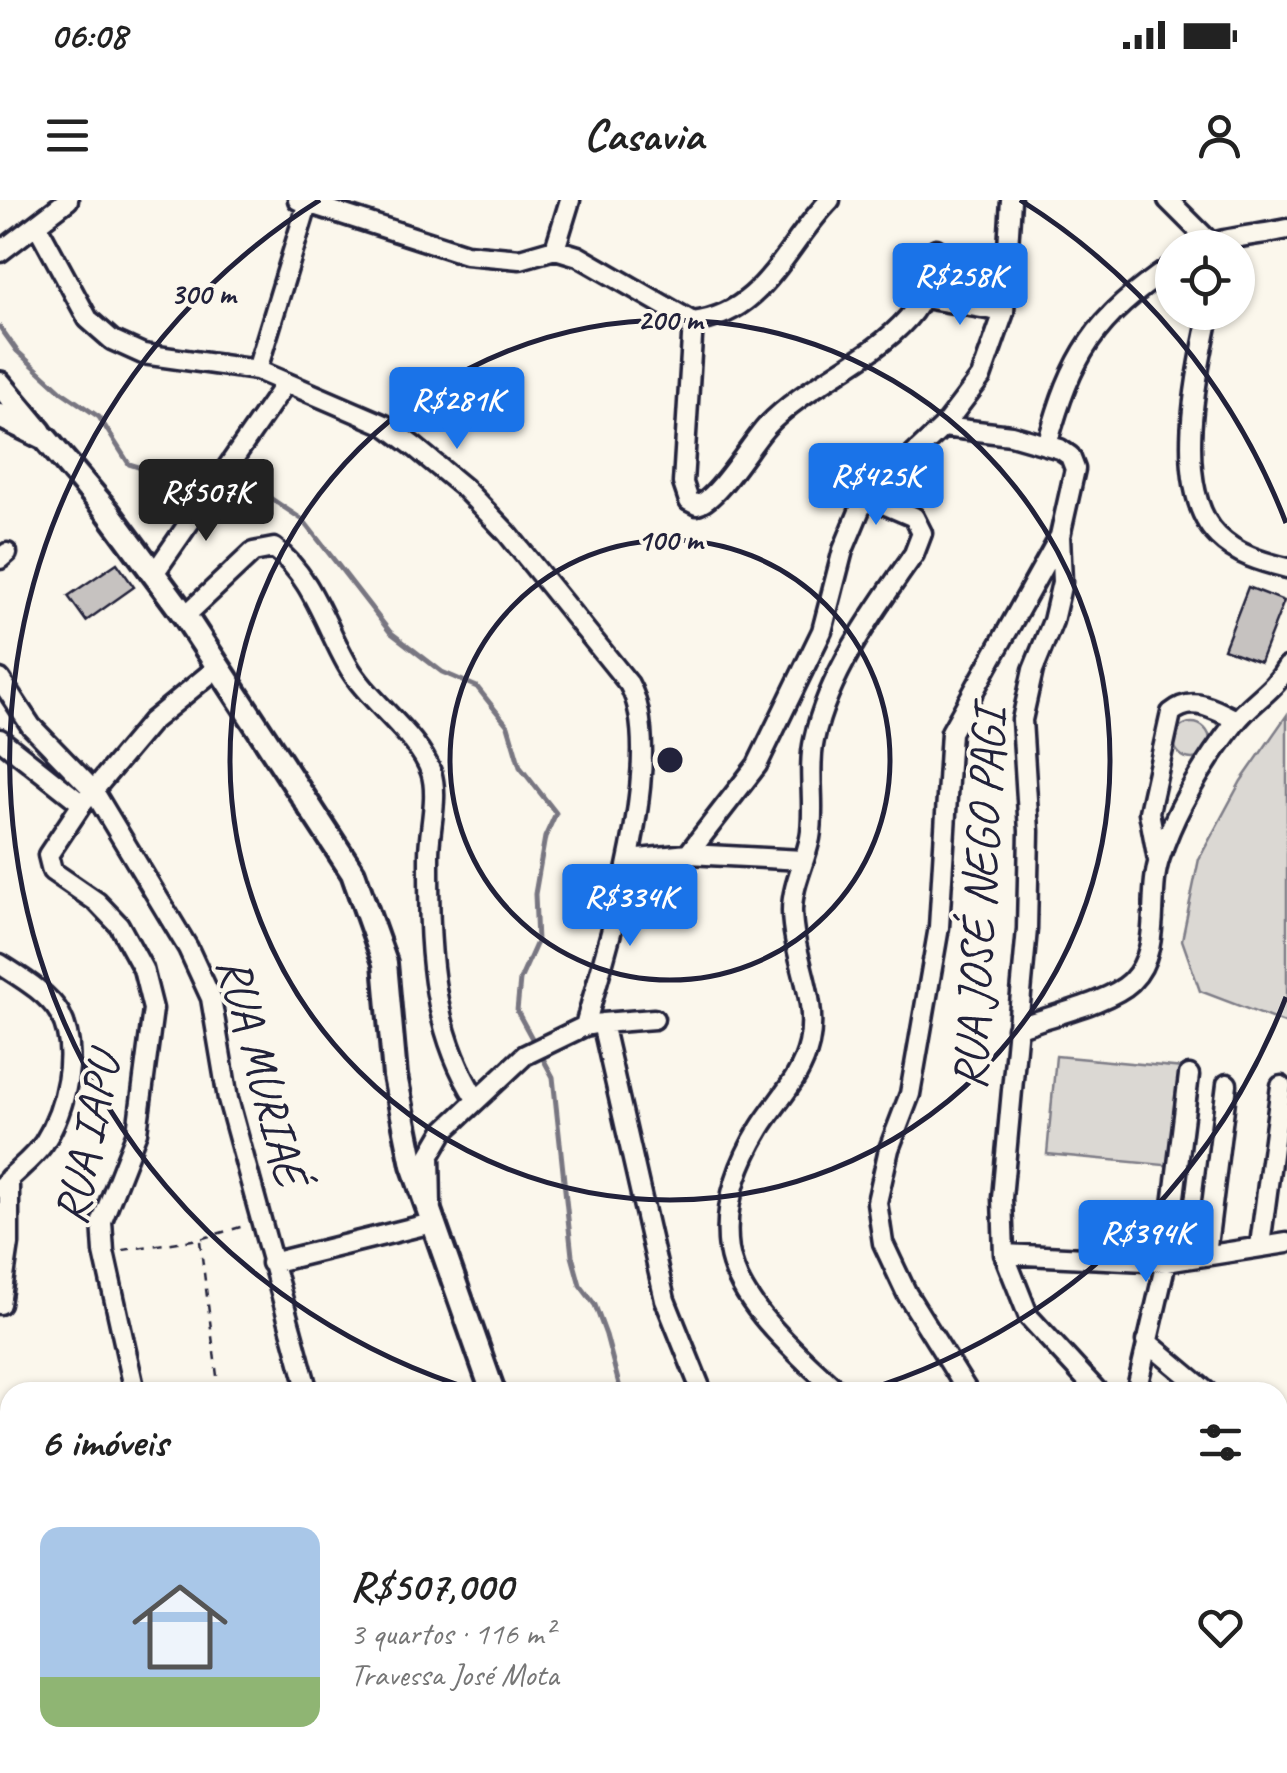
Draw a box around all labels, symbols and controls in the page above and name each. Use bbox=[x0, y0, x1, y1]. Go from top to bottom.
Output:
text: 06:08 bbox=[50, 12, 127, 59]
text: Casavia bbox=[584, 107, 703, 164]
icon: menu bbox=[40, 108, 95, 163]
icon: person bbox=[1192, 108, 1247, 163]
map controls bbox=[1155, 230, 1255, 330]
button: locate bbox=[1155, 230, 1255, 330]
pin: R$258K bbox=[879, 243, 1041, 328]
text: R$258K bbox=[915, 255, 1005, 296]
text: 300 m bbox=[171, 275, 238, 313]
text: 200 m bbox=[638, 301, 705, 339]
pin: R$281K bbox=[376, 367, 538, 452]
text: R$281K bbox=[411, 379, 503, 420]
pin: R$425K bbox=[795, 443, 957, 528]
text: R$425K bbox=[831, 455, 921, 496]
pin: R$507K bbox=[125, 459, 287, 544]
text: R$507K bbox=[161, 471, 251, 512]
text: 100 m bbox=[638, 521, 705, 559]
street label: RUA JOSÉ NEGO PAGI bbox=[939, 697, 1019, 1091]
centre of rings bbox=[652, 742, 688, 778]
pin: R$334K bbox=[549, 864, 711, 949]
text: R$334K bbox=[584, 876, 676, 917]
street label: RUA MURIAÉ bbox=[204, 950, 323, 1196]
street label: RUA IAPU bbox=[40, 1041, 136, 1230]
pin: R$394K bbox=[1065, 1200, 1227, 1285]
text: R$394K bbox=[1101, 1212, 1191, 1253]
icon: filters bbox=[1193, 1415, 1248, 1470]
text: 6 imóveis bbox=[40, 1416, 168, 1469]
text: R$507,000 bbox=[350, 1560, 513, 1613]
icon: home bbox=[120, 1567, 240, 1687]
icon: heart bbox=[1193, 1600, 1248, 1655]
text: 3 quartos · 116 m² bbox=[350, 1613, 553, 1654]
text: Travessa José Mota bbox=[350, 1654, 559, 1695]

